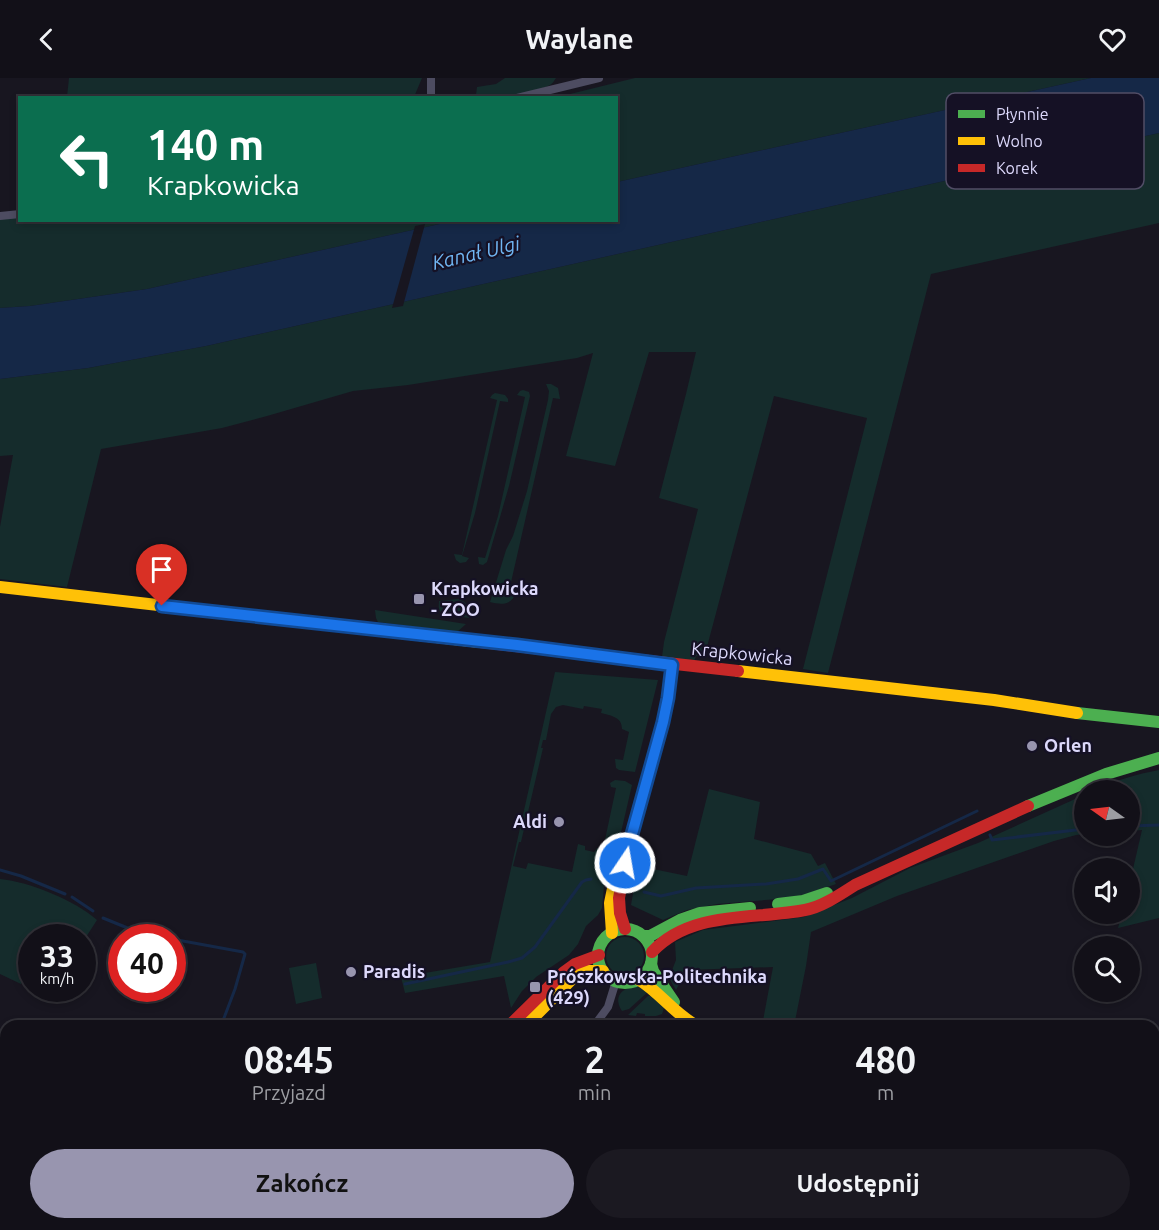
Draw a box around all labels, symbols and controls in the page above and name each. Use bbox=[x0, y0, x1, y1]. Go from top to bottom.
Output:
icon: back bbox=[30, 23, 63, 56]
icon: heart bbox=[1096, 23, 1129, 56]
text: Waylane bbox=[526, 24, 633, 54]
legend bbox=[946, 93, 1144, 189]
text: Płynnie bbox=[996, 105, 1049, 123]
icon: left bbox=[48, 120, 126, 198]
text: 140 m bbox=[147, 121, 264, 168]
text: Wolno bbox=[996, 132, 1043, 150]
text: Korek bbox=[996, 159, 1038, 177]
text: Krapkowicka bbox=[147, 170, 300, 200]
water label: Kanał Ulgi bbox=[430, 231, 523, 274]
pin bbox=[136, 544, 187, 606]
icon: arrive bbox=[145, 553, 178, 586]
place label: Krapkowicka - ZOO bbox=[431, 578, 539, 619]
marker: Krapkowicka - ZOO bbox=[412, 592, 426, 606]
street label: Krapkowicka bbox=[690, 638, 794, 668]
place label: Orlen bbox=[1044, 735, 1092, 755]
marker: Orlen bbox=[1025, 739, 1039, 753]
north arrow bbox=[1074, 780, 1140, 846]
map controls bbox=[1074, 780, 1140, 1002]
place label: Aldi bbox=[513, 811, 547, 831]
marker: Aldi bbox=[552, 815, 566, 829]
position arrow bbox=[593, 831, 657, 895]
button: sound bbox=[1074, 858, 1140, 924]
speed limit sign: 40 bbox=[108, 924, 186, 1002]
button: search bbox=[1074, 936, 1140, 1002]
text: 33 bbox=[40, 939, 74, 973]
place label: Paradis bbox=[363, 961, 425, 981]
marker: Paradis bbox=[344, 965, 358, 979]
place label: Prószkowska-Politechnika (429) bbox=[547, 966, 767, 1008]
text: km/h bbox=[40, 970, 74, 987]
marker: Prószkowska-Politechnika (429) bbox=[528, 980, 542, 994]
text: 08:45 bbox=[244, 1039, 334, 1080]
text: 2 bbox=[584, 1039, 605, 1080]
text: 480 bbox=[855, 1039, 916, 1080]
text: Przyjazd bbox=[252, 1081, 326, 1104]
text: min bbox=[578, 1081, 611, 1104]
text: m bbox=[877, 1081, 894, 1104]
button: Zakończ bbox=[30, 1149, 574, 1218]
button: Udostępnij bbox=[586, 1149, 1130, 1218]

